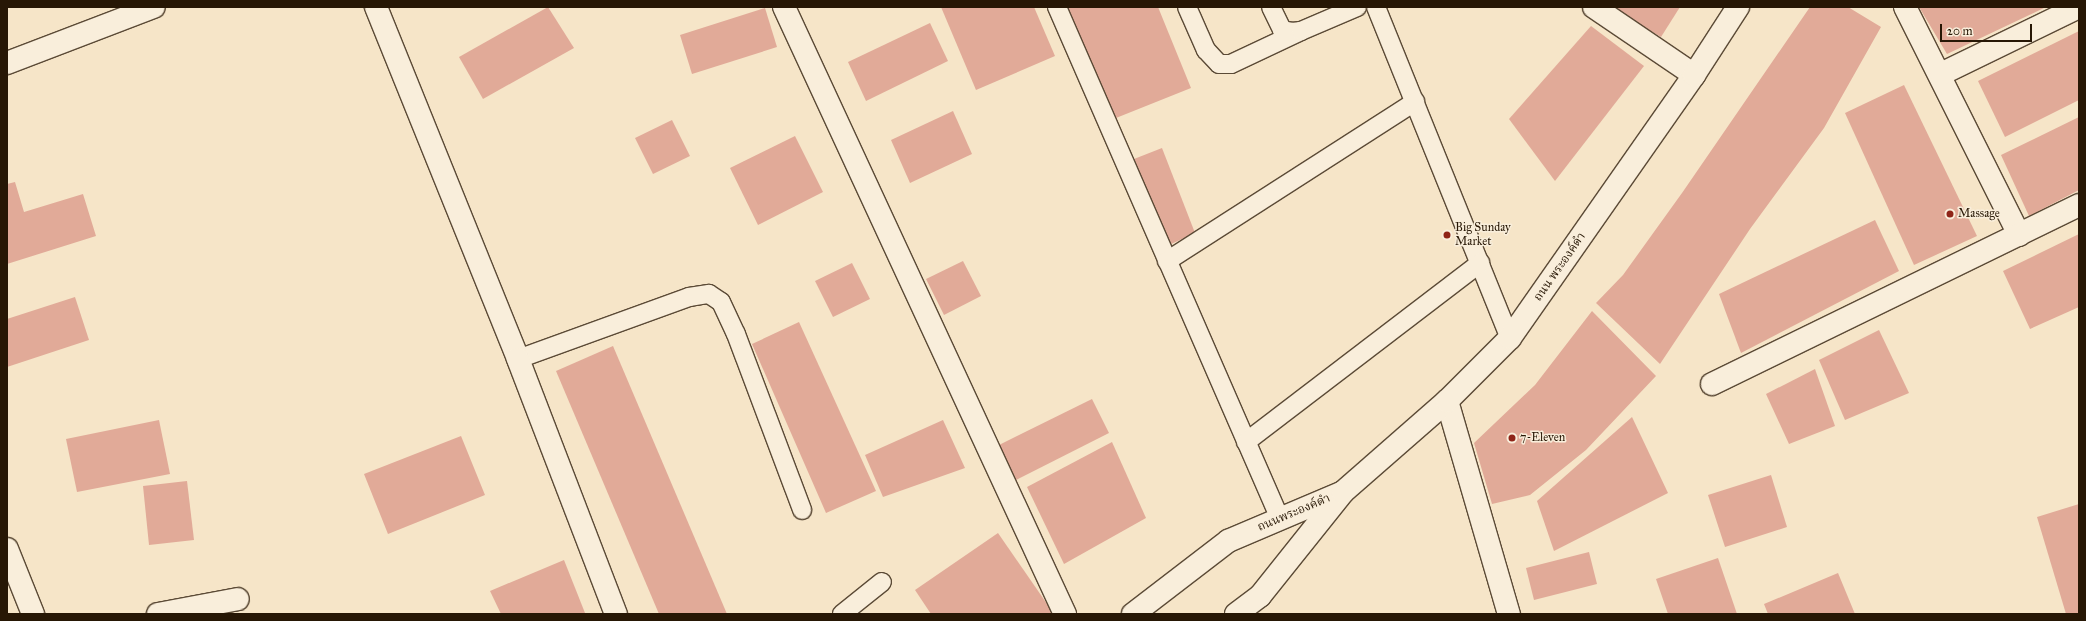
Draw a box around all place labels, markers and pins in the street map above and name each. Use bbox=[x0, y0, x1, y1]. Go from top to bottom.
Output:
place label: Massage bbox=[1958, 207, 2000, 221]
marker: Massage bbox=[1945, 209, 1955, 219]
place label: Big Sunday Market bbox=[1455, 221, 1511, 249]
marker: Big Sunday Market bbox=[1442, 230, 1452, 240]
place label: 7-Eleven bbox=[1520, 431, 1565, 445]
marker: 7-Eleven bbox=[1507, 433, 1517, 443]

